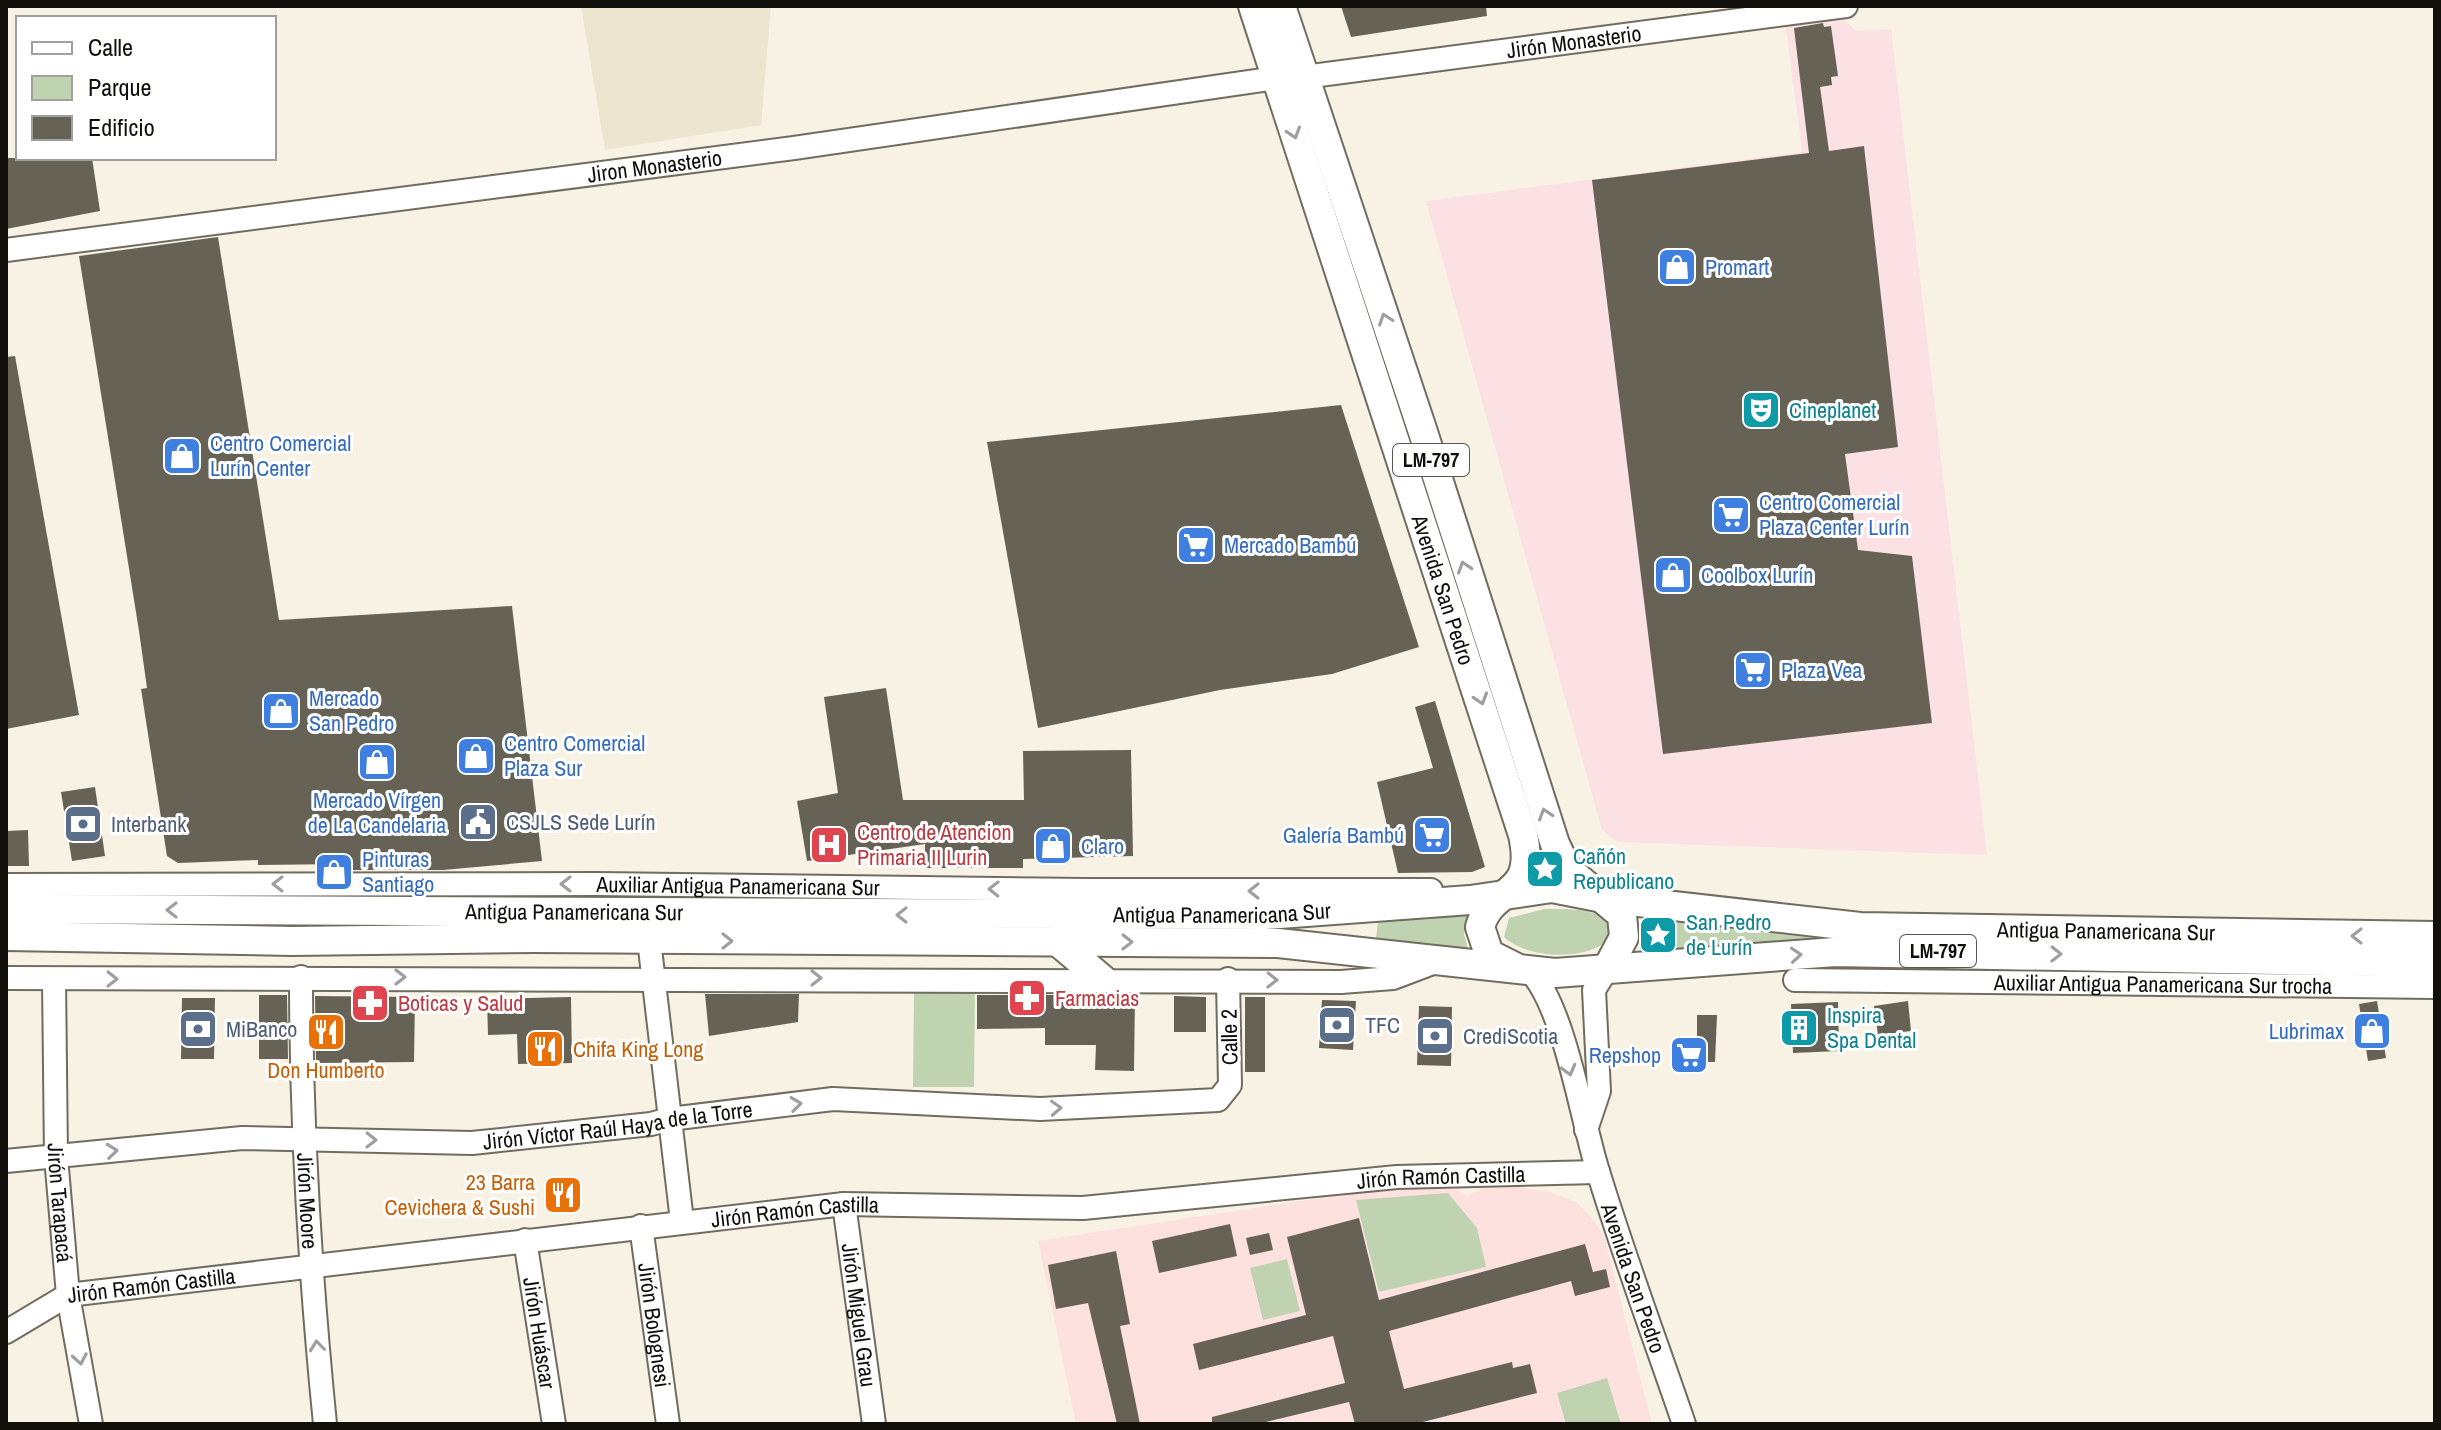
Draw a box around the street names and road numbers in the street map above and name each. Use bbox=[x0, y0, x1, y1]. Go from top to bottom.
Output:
street label: Jirón Monasterio bbox=[1505, 18, 1643, 65]
street label: Jiron Monasterio bbox=[585, 142, 724, 190]
road number: LM-797 bbox=[1393, 444, 1469, 476]
street label: Avenida San Pedro bbox=[1404, 510, 1482, 669]
street label: Auxiliar Antigua Panamericana Sur bbox=[595, 869, 880, 902]
street label: Antigua Panamericana Sur bbox=[1112, 895, 1332, 930]
street label: Antigua Panamericana Sur bbox=[464, 896, 683, 927]
street label: Antigua Panamericana Sur bbox=[1996, 914, 2215, 948]
road number: LM-797 bbox=[1900, 935, 1976, 967]
street label: Auxiliar Antigua Panamericana Sur trocha bbox=[1993, 967, 2332, 1001]
street label: Calle 2 bbox=[1214, 1009, 1244, 1065]
street label: Jirón Víctor Raúl Haya de la Torre bbox=[481, 1094, 754, 1157]
street label: Jirón Tarapacá bbox=[41, 1143, 80, 1264]
street label: Jirón Moore bbox=[290, 1152, 325, 1250]
street label: Jirón Ramón Castilla bbox=[1355, 1159, 1526, 1196]
street label: Jirón Ramón Castilla bbox=[709, 1189, 879, 1234]
street label: Avenida San Pedro bbox=[1594, 1198, 1673, 1357]
street label: Jirón Miguel Grau bbox=[835, 1241, 884, 1389]
street label: Jirón Ramón Castilla bbox=[66, 1261, 237, 1310]
street label: Jirón Bolognesi bbox=[631, 1261, 678, 1389]
street label: Jirón Huáscar bbox=[516, 1275, 563, 1391]

